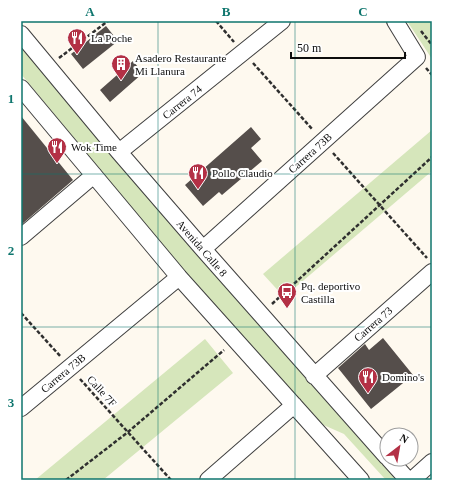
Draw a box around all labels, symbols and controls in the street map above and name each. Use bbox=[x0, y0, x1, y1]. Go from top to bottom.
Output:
text: A bbox=[85, 4, 95, 19]
text: B bbox=[222, 4, 231, 19]
text: C bbox=[358, 4, 368, 19]
restaurant icon: La Poche bbox=[66, 27, 88, 55]
place label: La Poche bbox=[91, 32, 132, 44]
scale bar bbox=[291, 34, 405, 60]
text: 50 m bbox=[297, 41, 322, 55]
place label: Asadero Restaurante Mi Llanura bbox=[135, 52, 226, 77]
building icon: Asadero Restaurante Mi Llanura bbox=[110, 53, 132, 81]
street label: Carrera 74 bbox=[160, 82, 204, 121]
text: 1 bbox=[8, 91, 14, 106]
street label: Carrera 73B bbox=[286, 130, 334, 176]
restaurant icon: Wok Time bbox=[46, 136, 68, 164]
place label: Wok Time bbox=[71, 141, 117, 153]
restaurant icon: Pollo Claudio bbox=[187, 162, 209, 190]
place label: Pollo Claudio bbox=[212, 167, 273, 179]
street label: Avenida Calle 8 bbox=[174, 217, 230, 279]
text: 2 bbox=[8, 243, 14, 258]
place label: Pq. deportivo Castilla bbox=[301, 280, 361, 305]
bus stop icon: Pq. deportivo Castilla bbox=[276, 281, 298, 309]
street label: Carrera 73 bbox=[351, 304, 395, 344]
street label: Carrera 73B bbox=[38, 351, 88, 395]
restaurant icon: Domino's bbox=[357, 366, 379, 394]
place label: Domino's bbox=[382, 371, 424, 383]
street label: Calle 7F bbox=[85, 373, 119, 409]
text: 3 bbox=[8, 395, 15, 410]
north arrow bbox=[379, 427, 419, 467]
text: N bbox=[398, 431, 411, 446]

